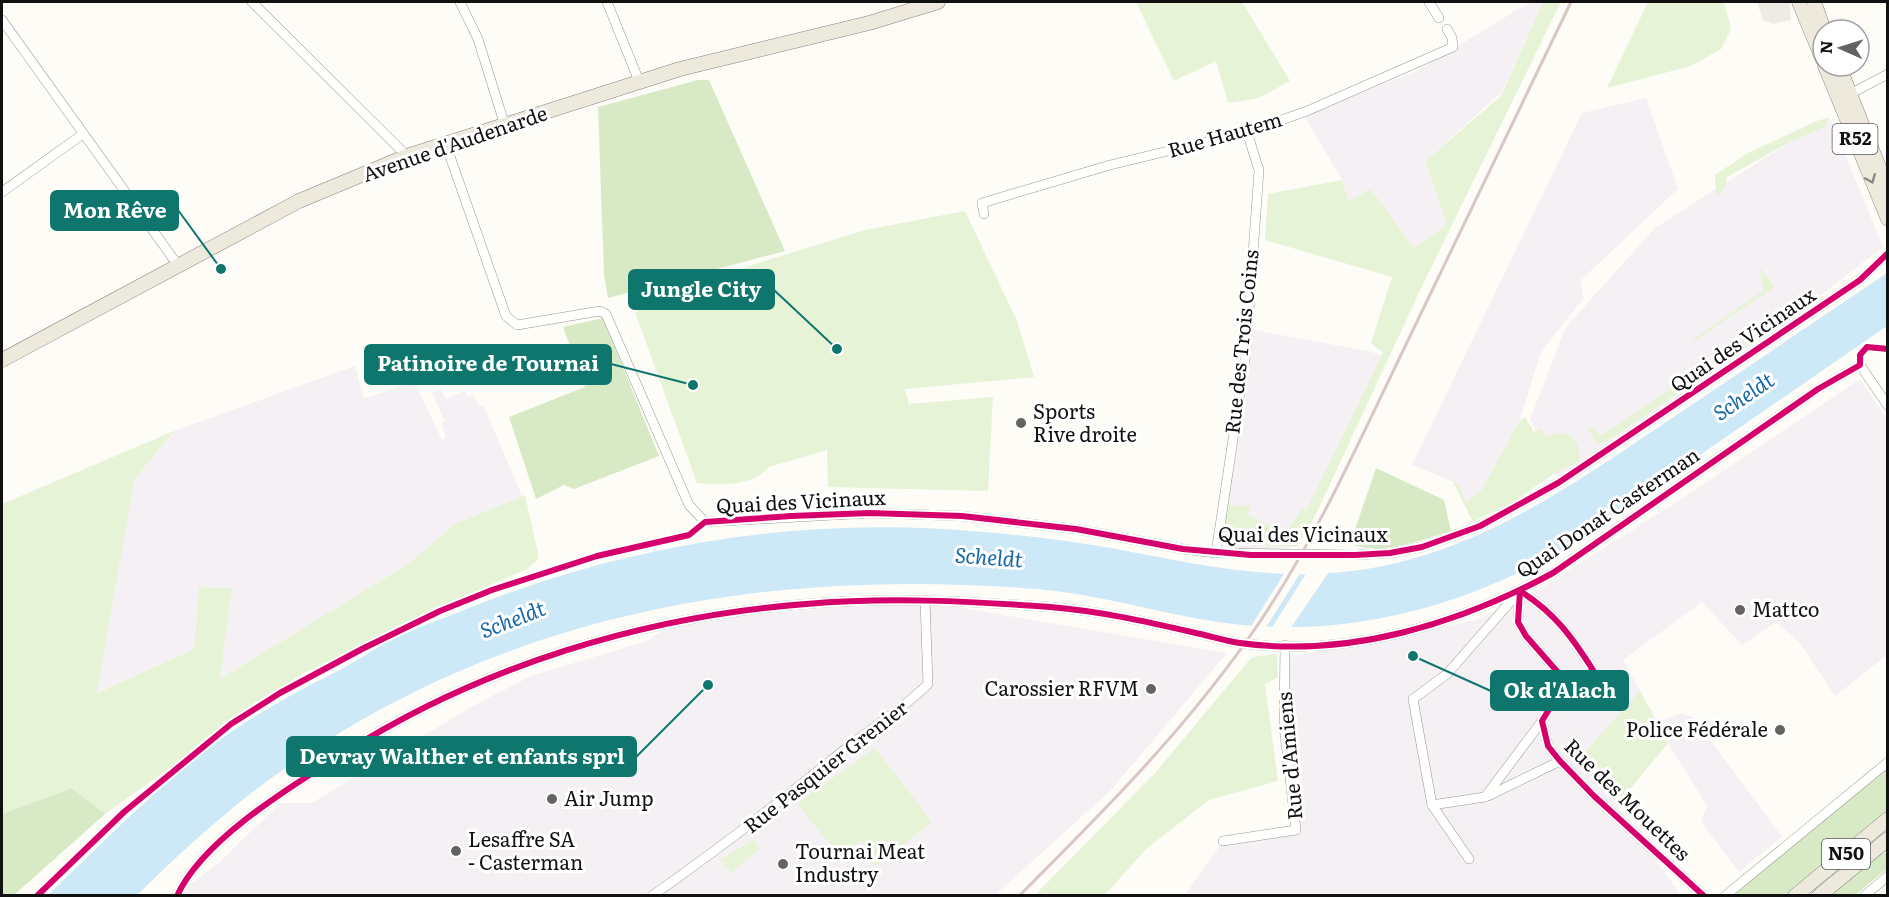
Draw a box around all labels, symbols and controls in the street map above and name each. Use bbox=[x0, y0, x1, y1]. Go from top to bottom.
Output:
north arrow bbox=[1811, 18, 1871, 78]
text: N bbox=[1813, 40, 1837, 55]
street label: Avenue d'Audenarde bbox=[358, 96, 551, 188]
street label: Rue Hautem bbox=[1164, 102, 1285, 164]
road number: R52 bbox=[1832, 124, 1878, 154]
one-way arrow bbox=[1864, 172, 1876, 183]
callout: Mon Rêve bbox=[51, 191, 178, 230]
text: Mon Rêve bbox=[63, 193, 167, 224]
street label: Rue des Trois Coins bbox=[1215, 248, 1265, 435]
callout: Jungle City bbox=[629, 270, 774, 309]
text: Jungle City bbox=[641, 272, 761, 303]
street label: Quai des Vicinaux bbox=[1663, 278, 1821, 398]
callout: Patinoire de Tournai bbox=[365, 345, 611, 384]
text: Patinoire de Tournai bbox=[377, 346, 599, 377]
water label: Scheldt bbox=[1706, 363, 1780, 427]
place label: Sports Rive droite bbox=[1033, 395, 1137, 448]
marker: Sports Rive droite bbox=[1014, 416, 1028, 430]
street label: Quai Donat Casterman bbox=[1509, 439, 1705, 584]
street label: Quai des Vicinaux bbox=[715, 481, 887, 519]
street label: Quai des Vicinaux bbox=[1218, 518, 1389, 548]
water label: Scheldt bbox=[954, 538, 1025, 573]
water label: Scheldt bbox=[475, 591, 550, 644]
place label: Mattco bbox=[1752, 593, 1820, 623]
marker: Mattco bbox=[1733, 603, 1747, 617]
callout: Ok d'Alach bbox=[1491, 671, 1628, 710]
place label: Carossier RFVM bbox=[984, 672, 1139, 702]
text: Ok d'Alach bbox=[1504, 673, 1616, 704]
marker: Carossier RFVM bbox=[1144, 682, 1158, 696]
street label: Rue Pasquier Grenier bbox=[736, 691, 914, 839]
street label: Rue d'Amiens bbox=[1267, 691, 1309, 821]
place label: Police Fédérale bbox=[1626, 713, 1768, 743]
marker: Police Fédérale bbox=[1773, 723, 1787, 737]
street label: Rue des Mouettes bbox=[1559, 730, 1698, 867]
callout: Devray Walther et enfants sprl bbox=[287, 737, 636, 776]
text: Devray Walther et enfants sprl bbox=[299, 739, 625, 770]
place label: Air Jump bbox=[564, 782, 654, 812]
marker: Air Jump bbox=[545, 792, 559, 806]
place label: Lesaffre SA - Casterman bbox=[468, 823, 583, 876]
place label: Tournai Meat Industry bbox=[795, 835, 925, 888]
road number: N50 bbox=[1822, 839, 1870, 869]
marker: Lesaffre SA - Casterman bbox=[449, 844, 463, 858]
marker: Tournai Meat Industry bbox=[776, 857, 790, 871]

